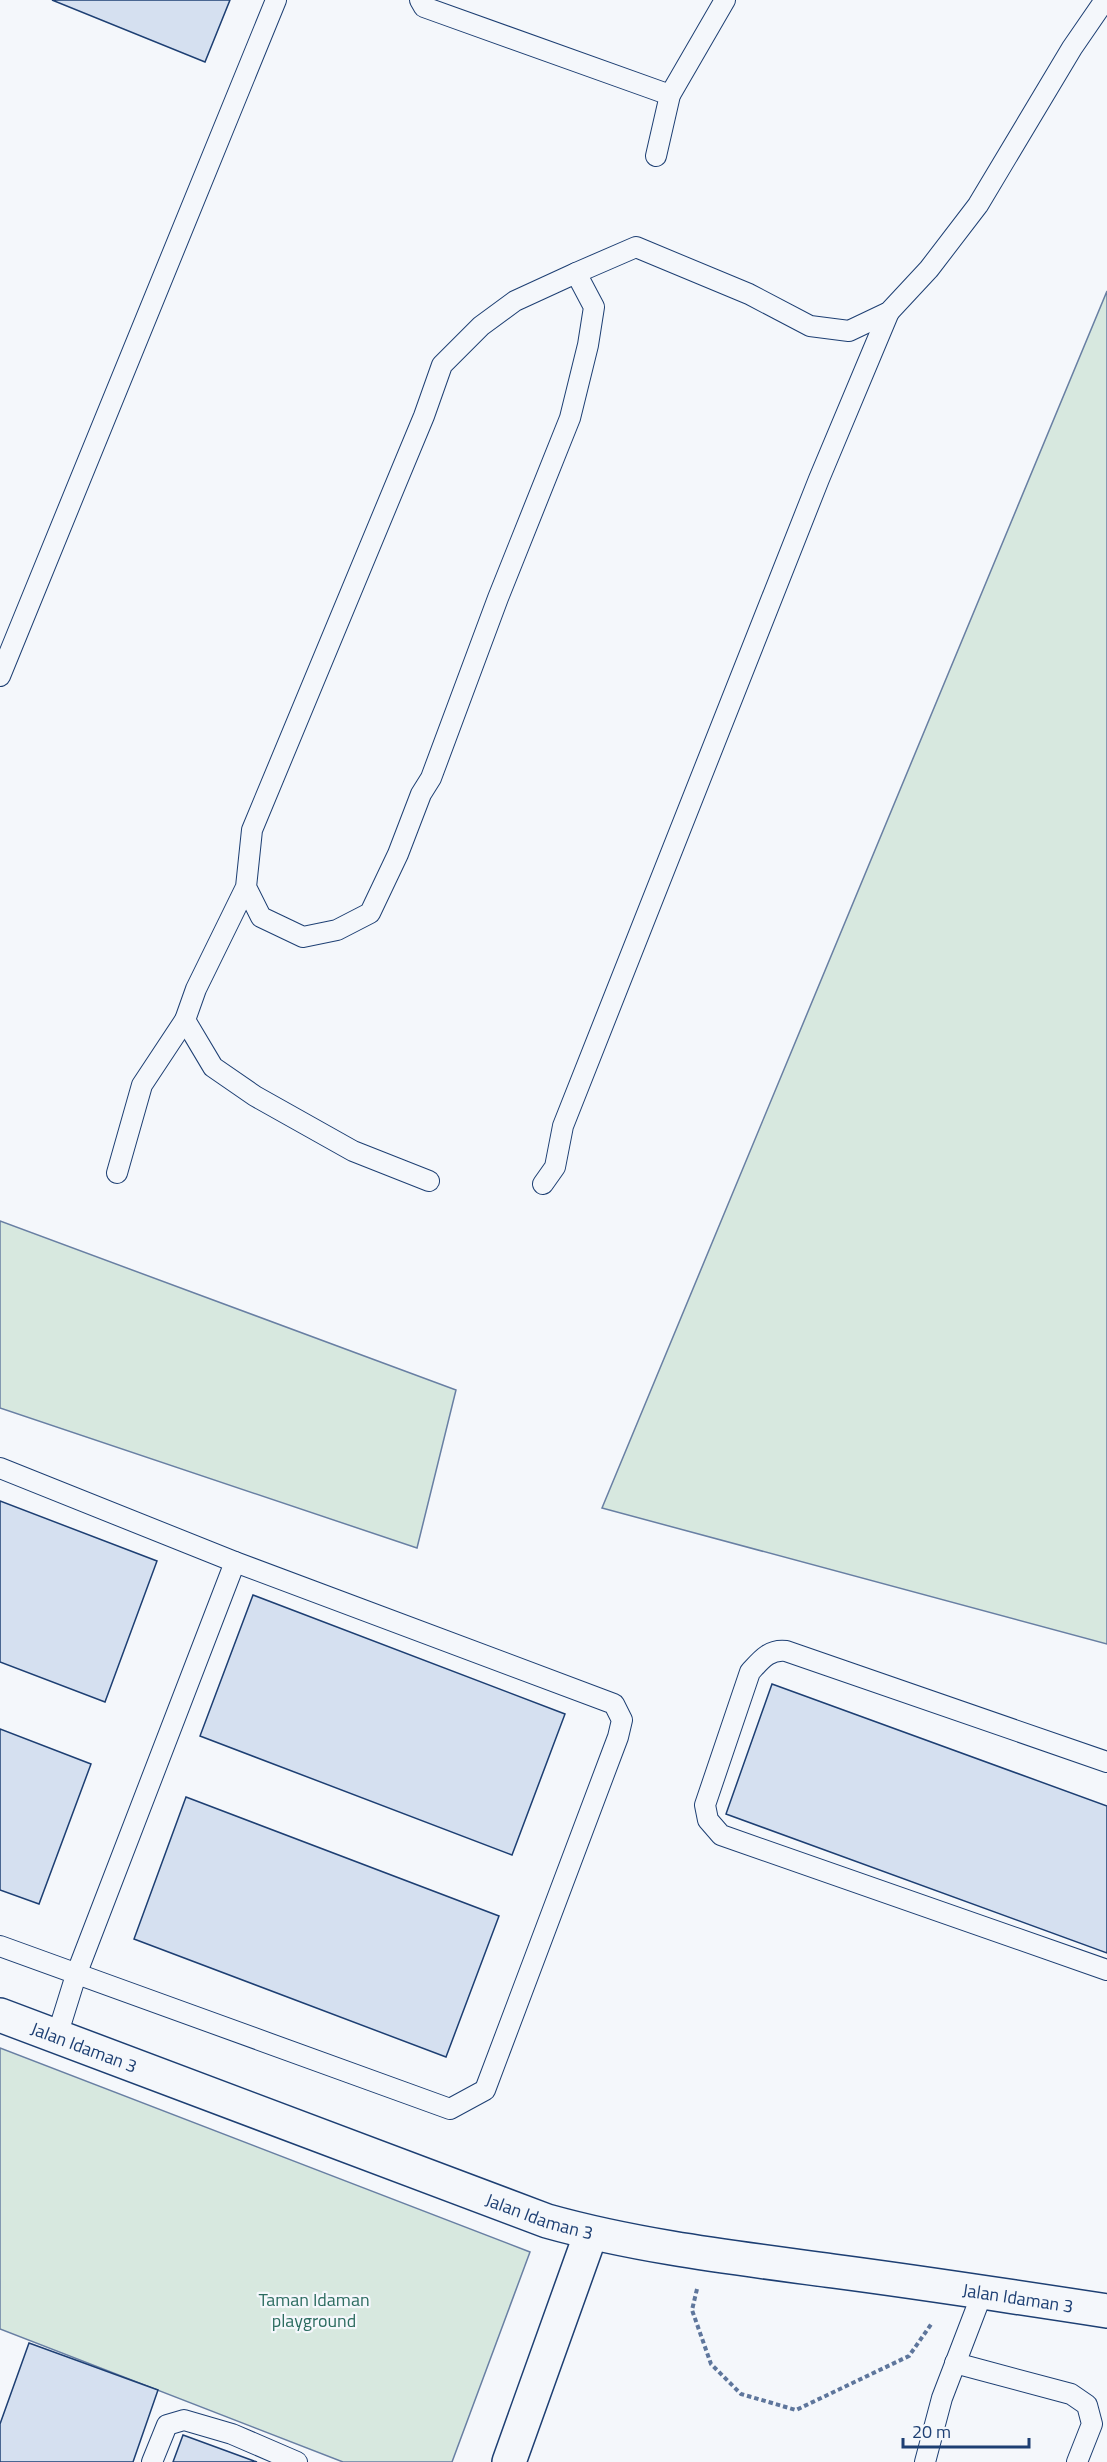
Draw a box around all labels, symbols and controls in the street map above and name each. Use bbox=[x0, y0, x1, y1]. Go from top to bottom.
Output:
street label: Jalan Idaman 3 bbox=[27, 2014, 141, 2079]
street label: Jalan Idaman 3 bbox=[482, 2186, 596, 2246]
street label: Jalan Idaman 3 bbox=[961, 2276, 1075, 2319]
park label: Taman Idaman playground bbox=[258, 2286, 370, 2334]
scale bar bbox=[903, 2411, 1029, 2449]
text: 20 m bbox=[912, 2418, 951, 2445]

